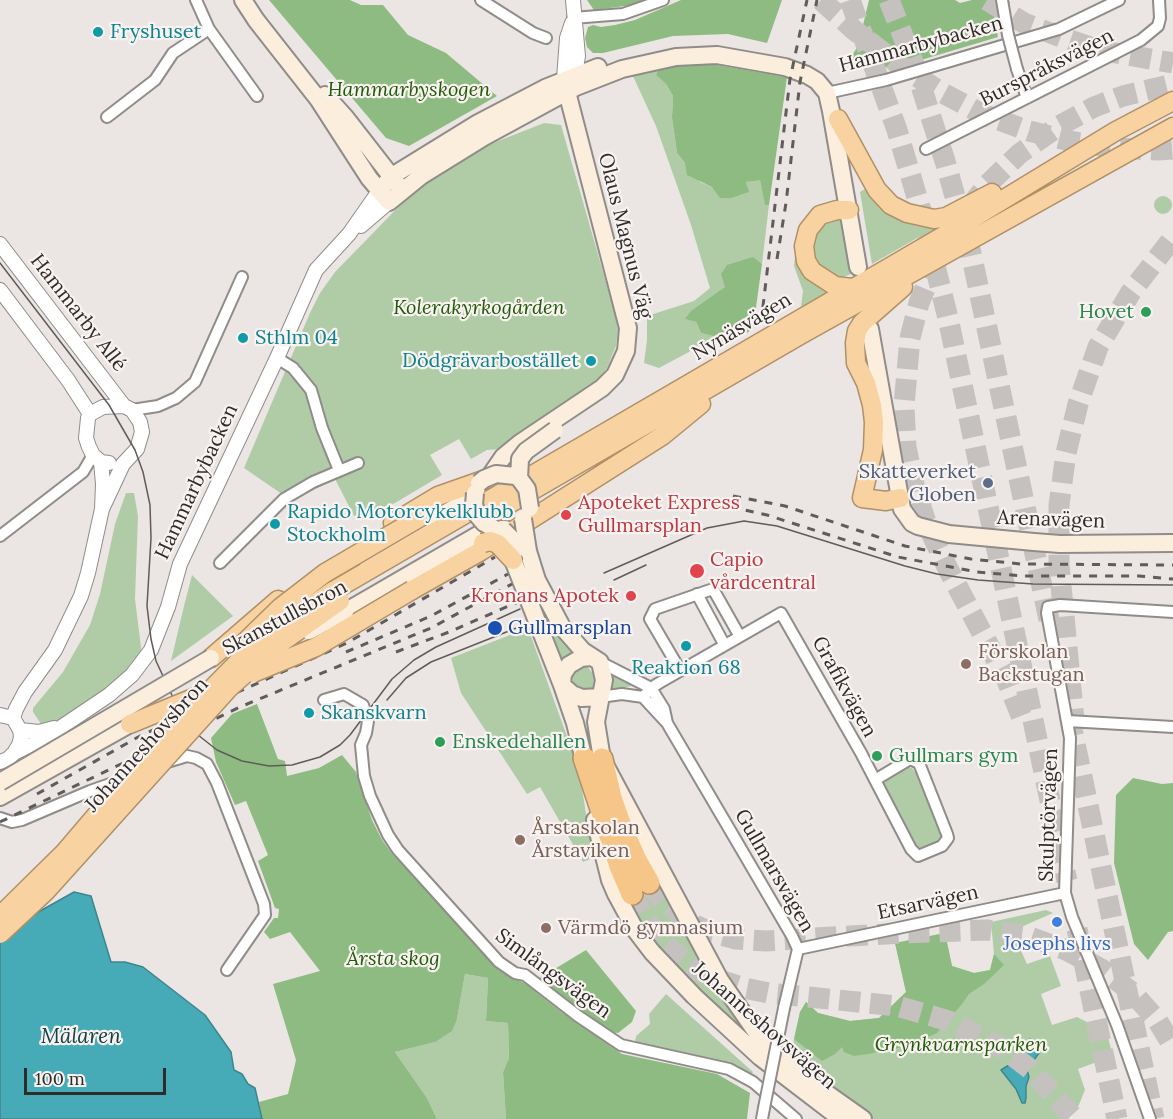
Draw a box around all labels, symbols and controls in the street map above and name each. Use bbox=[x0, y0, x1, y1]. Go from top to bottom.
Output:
street label: Hammarbybacken bbox=[836, 12, 1006, 78]
place label: Fryshuset bbox=[110, 20, 201, 44]
street label: Burspråksvägen bbox=[976, 24, 1118, 112]
marker: Fryshuset bbox=[91, 25, 105, 39]
park label: Hammarbyskogen bbox=[327, 78, 491, 102]
street label: Olaus Magnus Väg bbox=[593, 150, 657, 322]
street label: Hammarby Allé bbox=[25, 250, 131, 376]
street label: Nynäsvägen bbox=[688, 288, 796, 366]
park label: Kolerakyrkogården bbox=[393, 296, 565, 320]
place label: Hovet bbox=[1079, 300, 1134, 324]
marker: Hovet bbox=[1139, 305, 1153, 319]
place label: Sthlm 04 bbox=[255, 326, 338, 350]
marker: Sthlm 04 bbox=[236, 331, 250, 345]
place label: Dödgrävarbostället bbox=[402, 349, 579, 373]
marker: Dödgrävarbostället bbox=[584, 354, 598, 368]
street label: Hammarbybacken bbox=[151, 401, 243, 563]
place label: Skatteverket Globen bbox=[859, 460, 976, 507]
marker: Skatteverket Globen bbox=[981, 476, 995, 490]
place label: Apoteket Express Gullmarsplan bbox=[578, 491, 740, 538]
place label: Rapido Motorcykelklubb Stockholm bbox=[287, 500, 514, 547]
street label: Arenavägen bbox=[996, 506, 1106, 534]
marker: Apoteket Express Gullmarsplan bbox=[559, 508, 573, 522]
marker: Rapido Motorcykelklubb Stockholm bbox=[268, 517, 282, 531]
place label: Capio vårdcentral bbox=[710, 548, 816, 595]
marker: Capio vårdcentral bbox=[688, 562, 706, 580]
street label: Skanstullsbron bbox=[219, 575, 351, 661]
place label: Kronans Apotek bbox=[471, 584, 619, 608]
marker: Kronans Apotek bbox=[624, 589, 638, 603]
place label: Gullmarsplan bbox=[508, 616, 632, 640]
marker: Gullmarsplan bbox=[486, 619, 504, 637]
street label: Grafikvägen bbox=[806, 632, 882, 742]
marker: Reaktion 68 bbox=[679, 639, 693, 653]
place label: Förskolan Backstugan bbox=[978, 640, 1085, 687]
place label: Reaktion 68 bbox=[631, 656, 741, 680]
marker: Förskolan Backstugan bbox=[959, 657, 973, 671]
street label: Johanneshovsbron bbox=[80, 673, 214, 817]
place label: Skanskvarn bbox=[321, 701, 427, 725]
marker: Skanskvarn bbox=[302, 706, 316, 720]
place label: Enskedehallen bbox=[452, 730, 586, 754]
marker: Enskedehallen bbox=[433, 735, 447, 749]
place label: Gullmars gym bbox=[889, 744, 1018, 768]
street label: Skulptörvägen bbox=[1035, 748, 1063, 882]
marker: Gullmars gym bbox=[870, 749, 884, 763]
street label: Gullmarsvägen bbox=[729, 805, 819, 937]
place label: Årstaskolan Årstaviken bbox=[532, 816, 640, 863]
marker: Årstaskolan Årstaviken bbox=[513, 833, 527, 847]
street label: Etsarvägen bbox=[875, 881, 981, 925]
marker: Josephs livs bbox=[1050, 915, 1064, 929]
place label: Värmdö gymnasium bbox=[558, 916, 743, 940]
marker: Värmdö gymnasium bbox=[539, 921, 553, 935]
street label: Simlångsvägen bbox=[490, 924, 616, 1024]
place label: Josephs livs bbox=[1003, 932, 1111, 956]
park label: Årsta skog bbox=[346, 947, 440, 971]
street label: Johanneshovsvägen bbox=[687, 957, 841, 1095]
water label: Mälaren bbox=[41, 1024, 121, 1050]
park label: Grynkvarnsparken bbox=[875, 1033, 1047, 1057]
scale bar bbox=[27, 1056, 170, 1094]
text: 100 m bbox=[35, 1067, 85, 1090]

